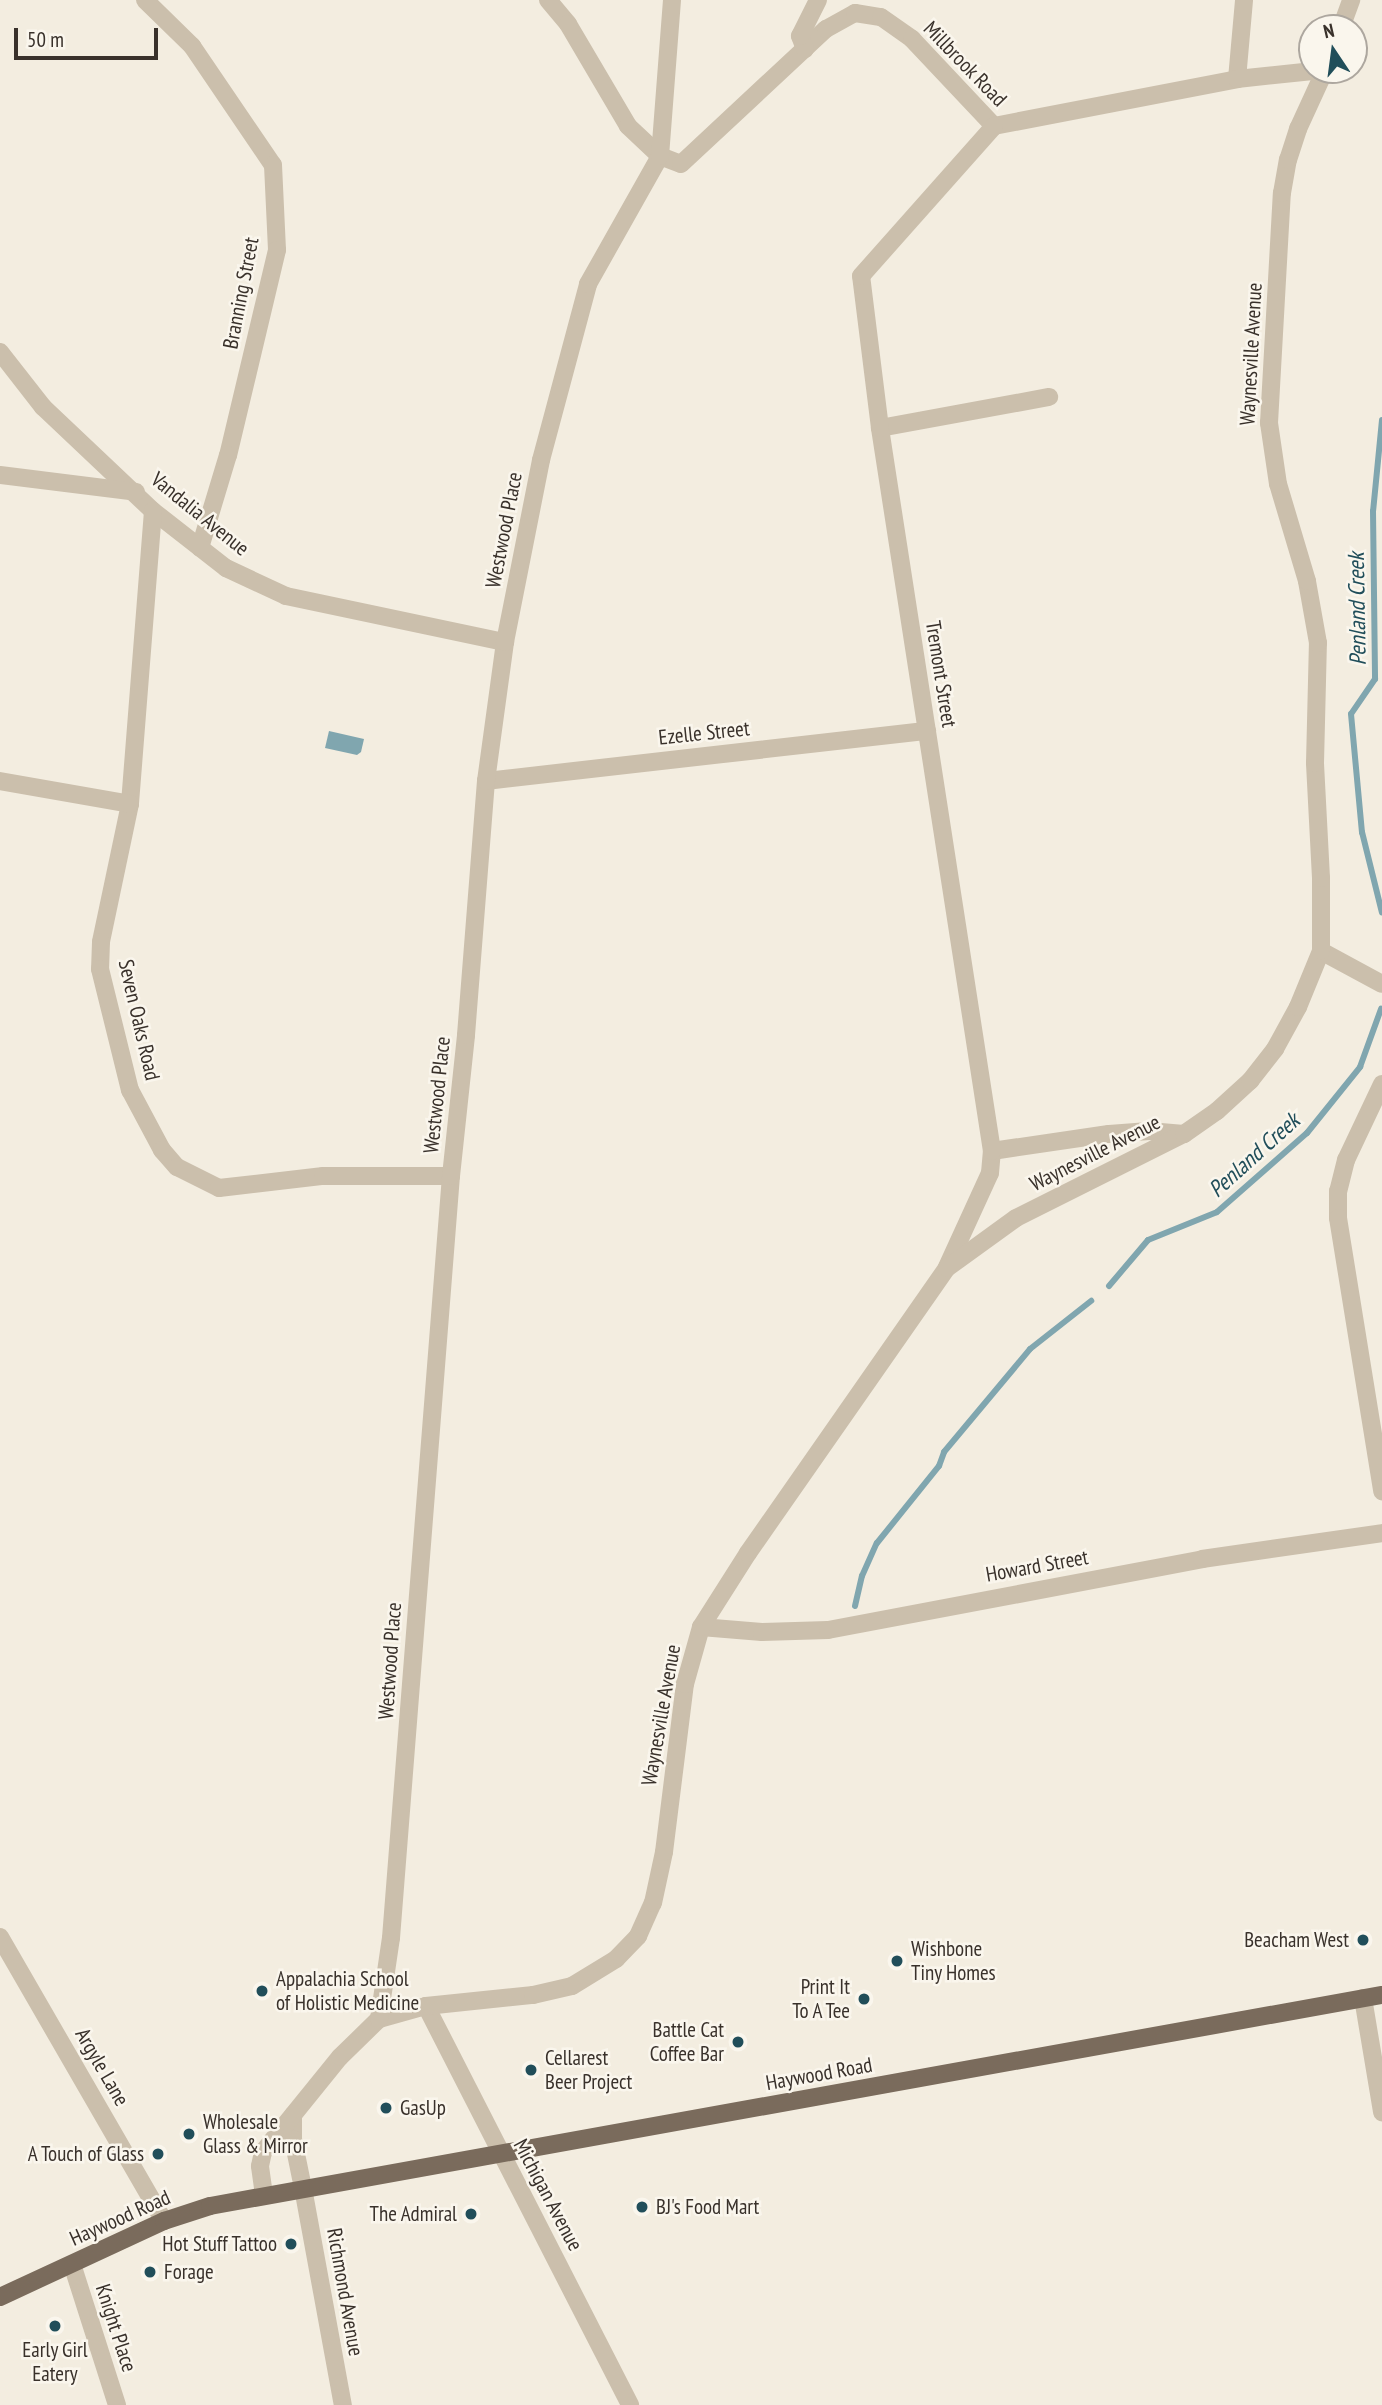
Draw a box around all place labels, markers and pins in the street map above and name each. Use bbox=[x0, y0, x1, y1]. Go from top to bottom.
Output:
place label: Beacham West bbox=[1244, 1927, 1349, 1953]
marker: Beacham West bbox=[1355, 1932, 1371, 1948]
place label: Wishbone Tiny Homes bbox=[911, 1936, 996, 1986]
marker: Wishbone Tiny Homes bbox=[889, 1953, 905, 1969]
place label: Appalachia School of Holistic Medicine bbox=[276, 1966, 419, 2016]
place label: Print It To A Tee bbox=[790, 1974, 850, 2024]
marker: Appalachia School of Holistic Medicine bbox=[254, 1983, 270, 1999]
marker: Print It To A Tee bbox=[856, 1991, 872, 2007]
place label: Battle Cat Coffee Bar bbox=[650, 2017, 724, 2067]
marker: Battle Cat Coffee Bar bbox=[730, 2034, 746, 2050]
place label: Cellarest Beer Project bbox=[545, 2045, 632, 2095]
marker: Cellarest Beer Project bbox=[523, 2062, 539, 2078]
place label: GasUp bbox=[400, 2095, 446, 2121]
marker: GasUp bbox=[378, 2100, 394, 2116]
place label: Wholesale Glass & Mirror bbox=[203, 2109, 308, 2159]
marker: Wholesale Glass & Mirror bbox=[181, 2126, 197, 2142]
place label: A Touch of Glass bbox=[27, 2141, 144, 2167]
marker: A Touch of Glass bbox=[150, 2146, 166, 2162]
place label: BJ's Food Mart bbox=[656, 2194, 759, 2220]
marker: BJ's Food Mart bbox=[634, 2199, 650, 2215]
place label: The Admiral bbox=[369, 2201, 457, 2227]
marker: The Admiral bbox=[463, 2206, 479, 2222]
place label: Hot Stuff Tattoo bbox=[162, 2231, 277, 2257]
marker: Hot Stuff Tattoo bbox=[283, 2236, 299, 2252]
place label: Forage bbox=[164, 2259, 214, 2285]
marker: Forage bbox=[142, 2264, 158, 2280]
marker: Early Girl Eatery bbox=[47, 2318, 63, 2334]
place label: Early Girl Eatery bbox=[22, 2337, 88, 2387]

